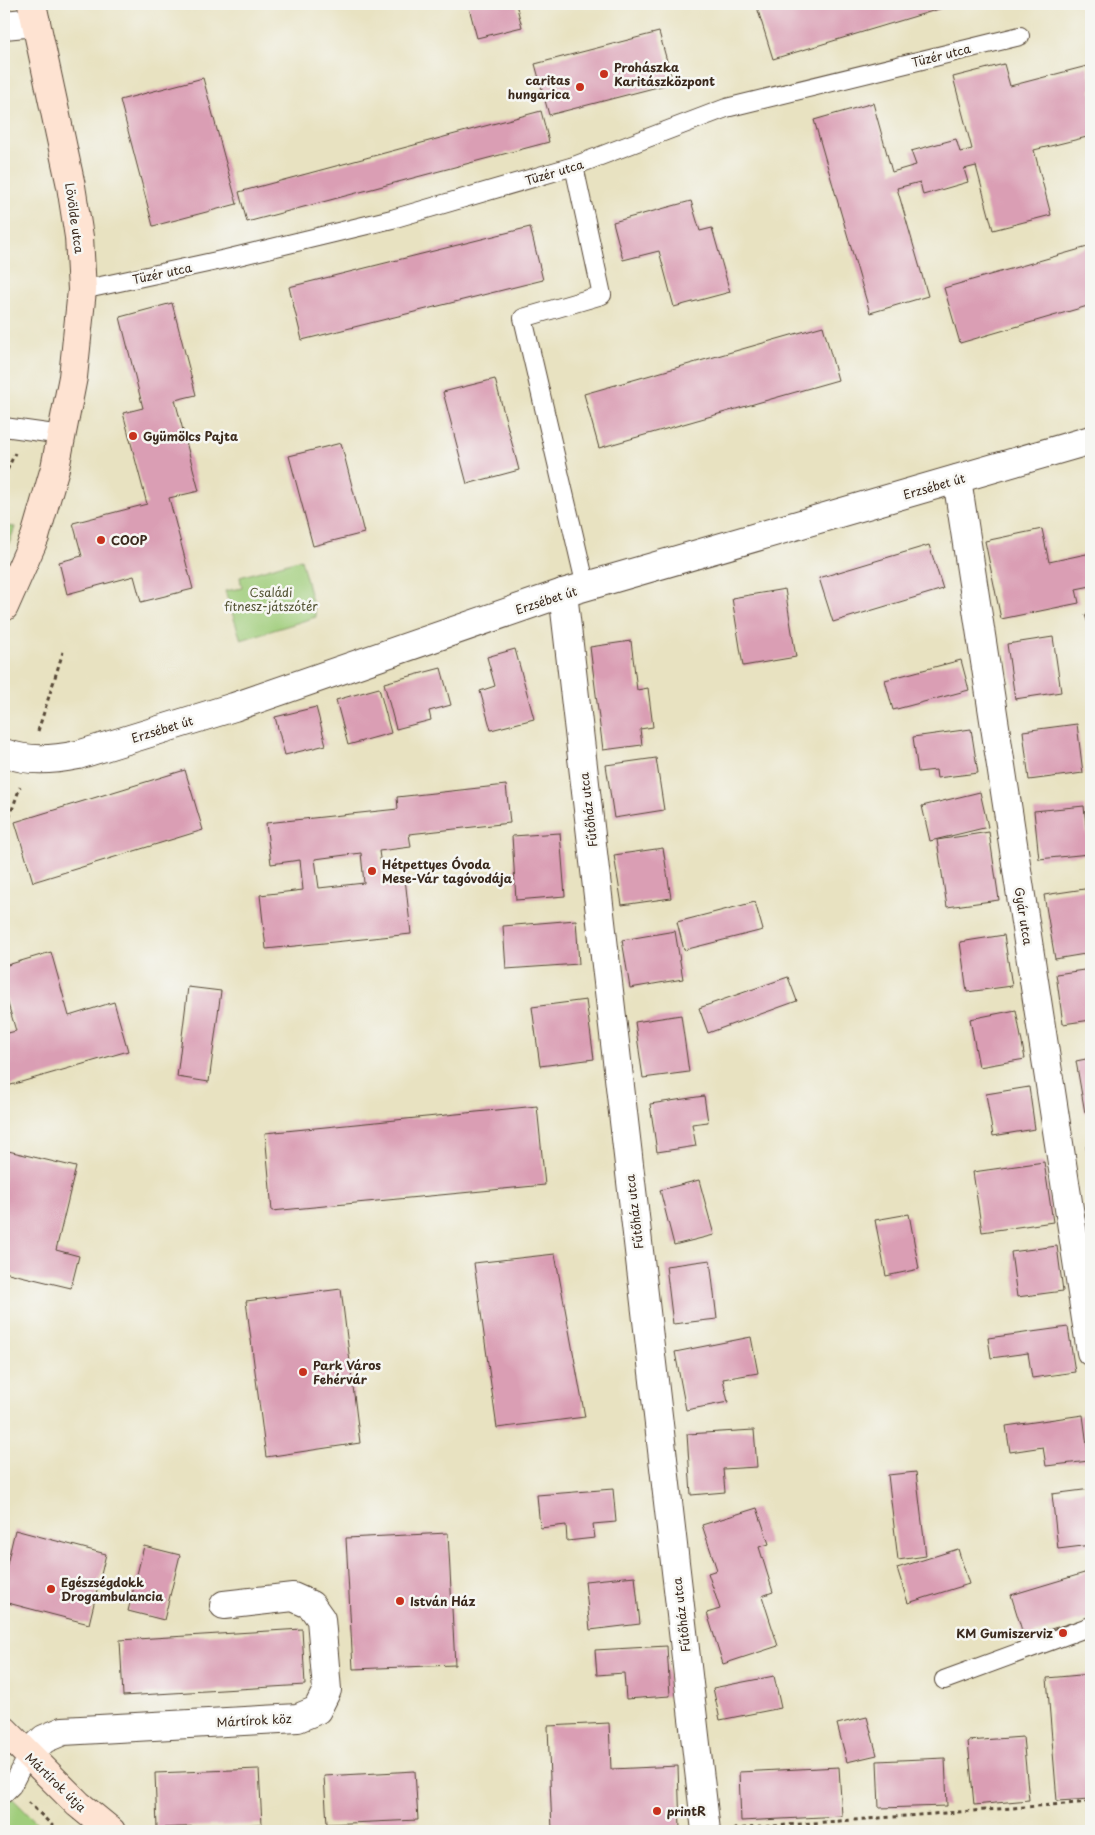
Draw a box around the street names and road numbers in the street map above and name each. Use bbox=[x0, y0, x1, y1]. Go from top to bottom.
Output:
street label: Tüzér utca bbox=[910, 39, 973, 71]
street label: Tüzér utca bbox=[523, 154, 586, 189]
street label: Lövölde utca bbox=[61, 182, 89, 255]
street label: Tüzér utca bbox=[131, 258, 194, 288]
street label: Erzsébet út bbox=[901, 469, 967, 503]
street label: Erzsébet út bbox=[513, 582, 579, 618]
street label: Erzsébet út bbox=[129, 711, 195, 747]
street label: Fűtőház utca bbox=[574, 771, 602, 848]
street label: Gyár utca bbox=[1011, 886, 1038, 947]
street label: Fűtőház utca bbox=[620, 1173, 648, 1250]
street label: Fűtőház utca bbox=[667, 1576, 695, 1653]
street label: Mártírok köz bbox=[216, 1709, 292, 1731]
street label: Mártírok útja bbox=[22, 1748, 91, 1816]

